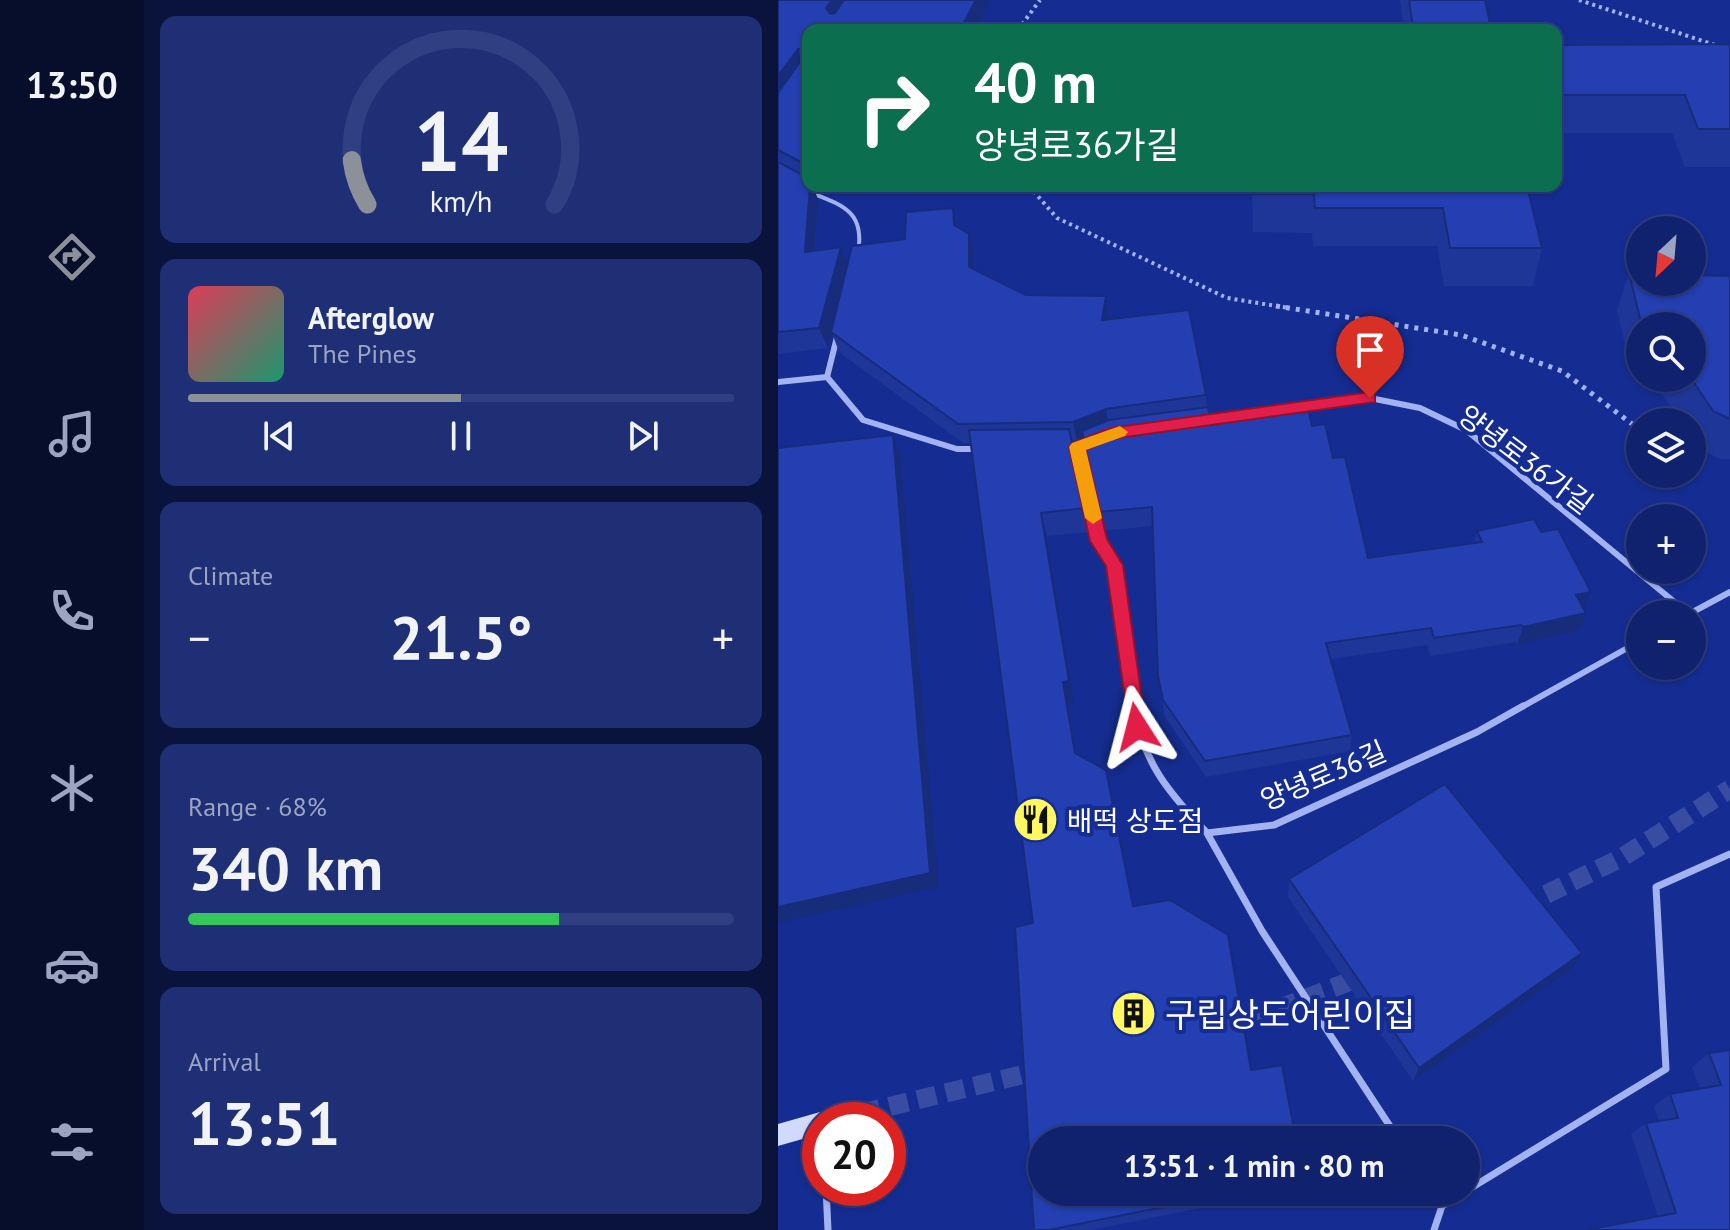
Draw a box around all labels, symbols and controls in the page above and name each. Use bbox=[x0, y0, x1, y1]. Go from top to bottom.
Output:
text: 40 m bbox=[974, 46, 1097, 118]
icon: right bbox=[842, 56, 946, 160]
text: 13:50 bbox=[26, 61, 118, 108]
text: 14 bbox=[414, 86, 508, 194]
text: 양녕로36가길 bbox=[974, 121, 1179, 168]
text: km/h bbox=[430, 184, 492, 221]
north arrow bbox=[1626, 216, 1706, 296]
map controls bbox=[1626, 216, 1706, 680]
icon: directions bbox=[44, 229, 100, 285]
text: Afterglow bbox=[308, 298, 434, 337]
button: search bbox=[1626, 312, 1706, 392]
pin bbox=[1336, 316, 1404, 398]
icon: arrive bbox=[1348, 328, 1392, 372]
text: The Pines bbox=[308, 337, 417, 370]
street label: 양녕로36가길 bbox=[1451, 396, 1601, 522]
icon: music bbox=[44, 406, 100, 462]
button: layers bbox=[1626, 408, 1706, 488]
icon: previous bbox=[257, 414, 301, 458]
icon: pause bbox=[439, 414, 483, 458]
icon: next bbox=[621, 414, 665, 458]
button: + bbox=[1626, 504, 1706, 584]
text: Climate bbox=[188, 559, 273, 592]
icon: phone bbox=[44, 583, 100, 639]
text: 21.5° bbox=[389, 598, 533, 676]
button: − bbox=[1626, 600, 1706, 680]
text: − bbox=[188, 609, 210, 666]
text: + bbox=[712, 609, 734, 666]
position arrow bbox=[1095, 685, 1179, 769]
street label: 양녕로36길 bbox=[1254, 732, 1392, 818]
icon: climate bbox=[44, 760, 100, 816]
text: Range · 68% bbox=[188, 790, 327, 823]
restaurant icon: 배떡 상도점 bbox=[1012, 796, 1060, 844]
place label: 배떡 상도점 bbox=[1067, 802, 1203, 839]
text: 340 km bbox=[188, 829, 383, 907]
icon: car bbox=[44, 937, 100, 993]
building icon: 구립상도어린이집 bbox=[1110, 990, 1158, 1038]
place label: 구립상도어린이집 bbox=[1165, 992, 1415, 1036]
text: Arrival bbox=[188, 1045, 261, 1078]
text: 13:51 bbox=[188, 1084, 340, 1162]
speed limit sign: 20 bbox=[802, 1102, 906, 1206]
icon: filters bbox=[44, 1114, 100, 1170]
text: 13:51 · 1 min · 80 m bbox=[1124, 1146, 1384, 1185]

